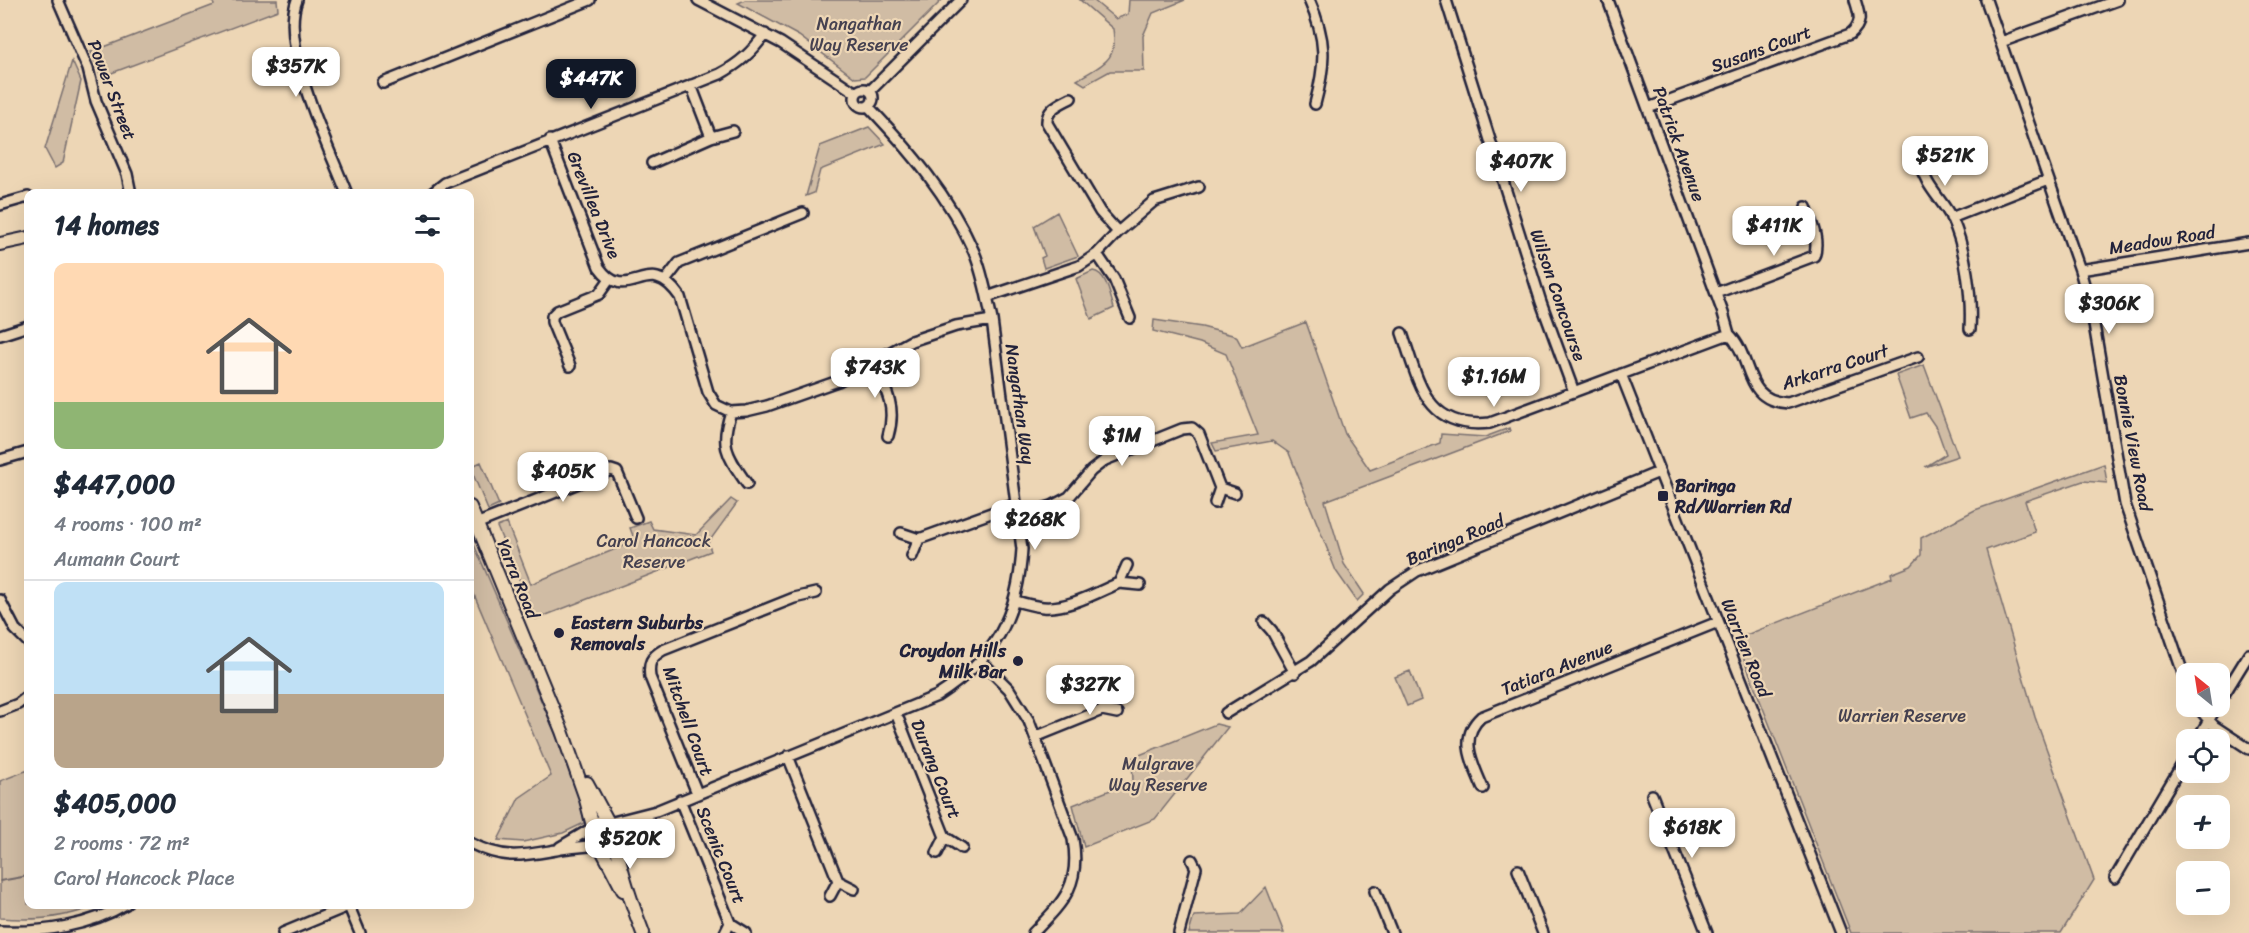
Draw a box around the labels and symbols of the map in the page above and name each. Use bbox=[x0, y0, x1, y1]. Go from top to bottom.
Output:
park label: Nangathan Way Reserve bbox=[809, 8, 909, 61]
street label: Susans Court bbox=[1706, 16, 1816, 82]
street label: Power Street bbox=[78, 35, 146, 145]
pin: $357K bbox=[254, 47, 338, 98]
pin: $447K bbox=[549, 59, 633, 110]
street label: Patrick Avenue bbox=[1643, 82, 1715, 206]
pin: $521K bbox=[1903, 136, 1987, 187]
pin: $407K bbox=[1479, 142, 1563, 193]
street label: Grevillea Drive bbox=[558, 146, 630, 264]
pin: $411K bbox=[1732, 206, 1816, 257]
street label: Meadow Road bbox=[2107, 216, 2219, 264]
street label: Wilson Concourse bbox=[1520, 225, 1596, 366]
pin: $306K bbox=[2067, 284, 2151, 335]
street label: Arkarra Court bbox=[1776, 334, 1893, 400]
street label: Nangathan Way bbox=[996, 342, 1044, 467]
pin: $743K bbox=[833, 348, 917, 399]
pin: $1.16M bbox=[1445, 357, 1543, 408]
street label: Bonnie View Road bbox=[2104, 372, 2162, 516]
pin: $1M bbox=[1093, 416, 1151, 467]
pin: $405K bbox=[521, 452, 605, 503]
place label: Baringa Rd/Warrien Rd bbox=[1674, 470, 1792, 523]
marker: Baringa Rd/Warrien Rd bbox=[1656, 489, 1670, 503]
pin: $268K bbox=[993, 500, 1077, 551]
street label: Baringa Road bbox=[1401, 504, 1510, 575]
park label: Carol Hancock Reserve bbox=[597, 525, 711, 578]
street label: Yarra Road bbox=[487, 534, 549, 625]
street label: Warrien Road bbox=[1712, 594, 1781, 704]
place label: Eastern Suburbs Removals bbox=[570, 607, 704, 660]
marker: Eastern Suburbs Removals bbox=[552, 626, 566, 640]
street label: Tatiara Avenue bbox=[1496, 631, 1618, 705]
place label: Croydon Hills Milk Bar bbox=[899, 635, 1008, 688]
marker: Croydon Hills Milk Bar bbox=[1011, 654, 1025, 668]
street label: Mitchell Court bbox=[653, 661, 723, 781]
north arrow bbox=[2176, 663, 2230, 717]
pin: $327K bbox=[1048, 665, 1132, 716]
park label: Warrien Reserve bbox=[1838, 700, 1966, 732]
street label: Durang Court bbox=[901, 714, 971, 824]
park label: Mulgrave Way Reserve bbox=[1108, 748, 1208, 801]
street label: Scenic Court bbox=[687, 801, 755, 909]
pin: $618K bbox=[1650, 808, 1734, 859]
pin: $520K bbox=[588, 819, 672, 870]

